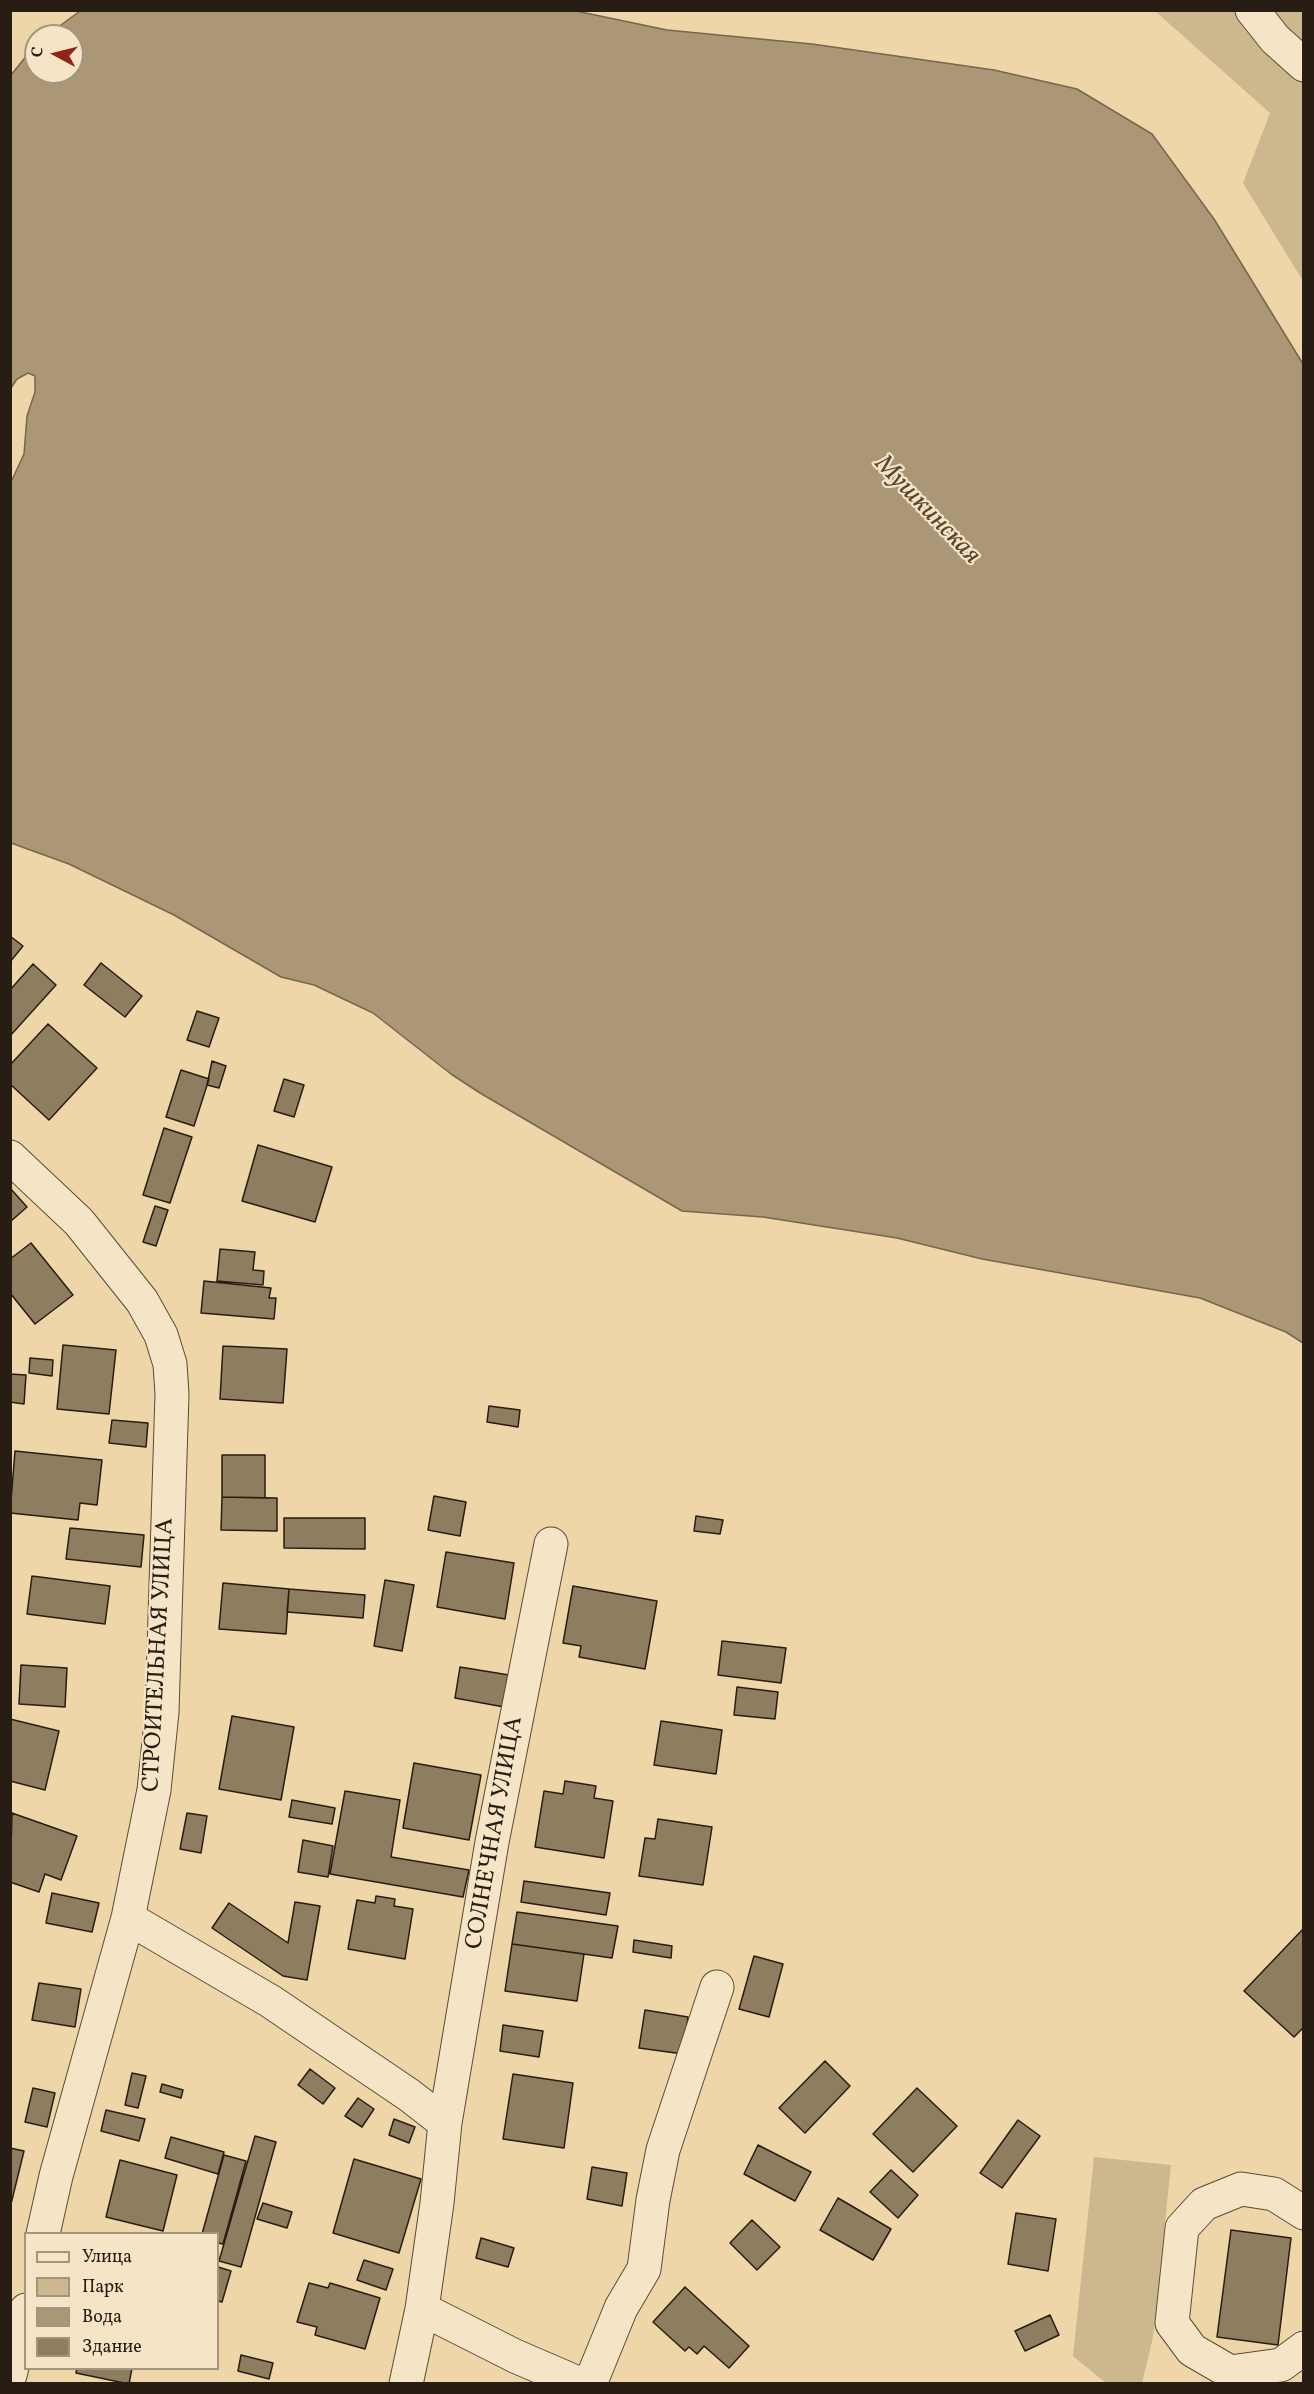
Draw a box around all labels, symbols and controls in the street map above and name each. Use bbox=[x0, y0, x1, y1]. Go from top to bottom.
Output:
north arrow bbox=[24, 24, 84, 84]
text: С bbox=[27, 46, 50, 59]
water label: Мушкинская bbox=[866, 450, 986, 572]
street label: СТРОИТЕЛЬНАЯ УЛИЦА bbox=[138, 1517, 182, 1793]
street label: СОЛНЕЧНАЯ УЛИЦА bbox=[461, 1714, 531, 1952]
legend bbox=[24, 2232, 219, 2370]
text: Улица bbox=[82, 2245, 132, 2270]
text: Парк bbox=[82, 2275, 124, 2300]
text: Вода bbox=[82, 2305, 122, 2330]
text: Здание bbox=[82, 2335, 142, 2360]

